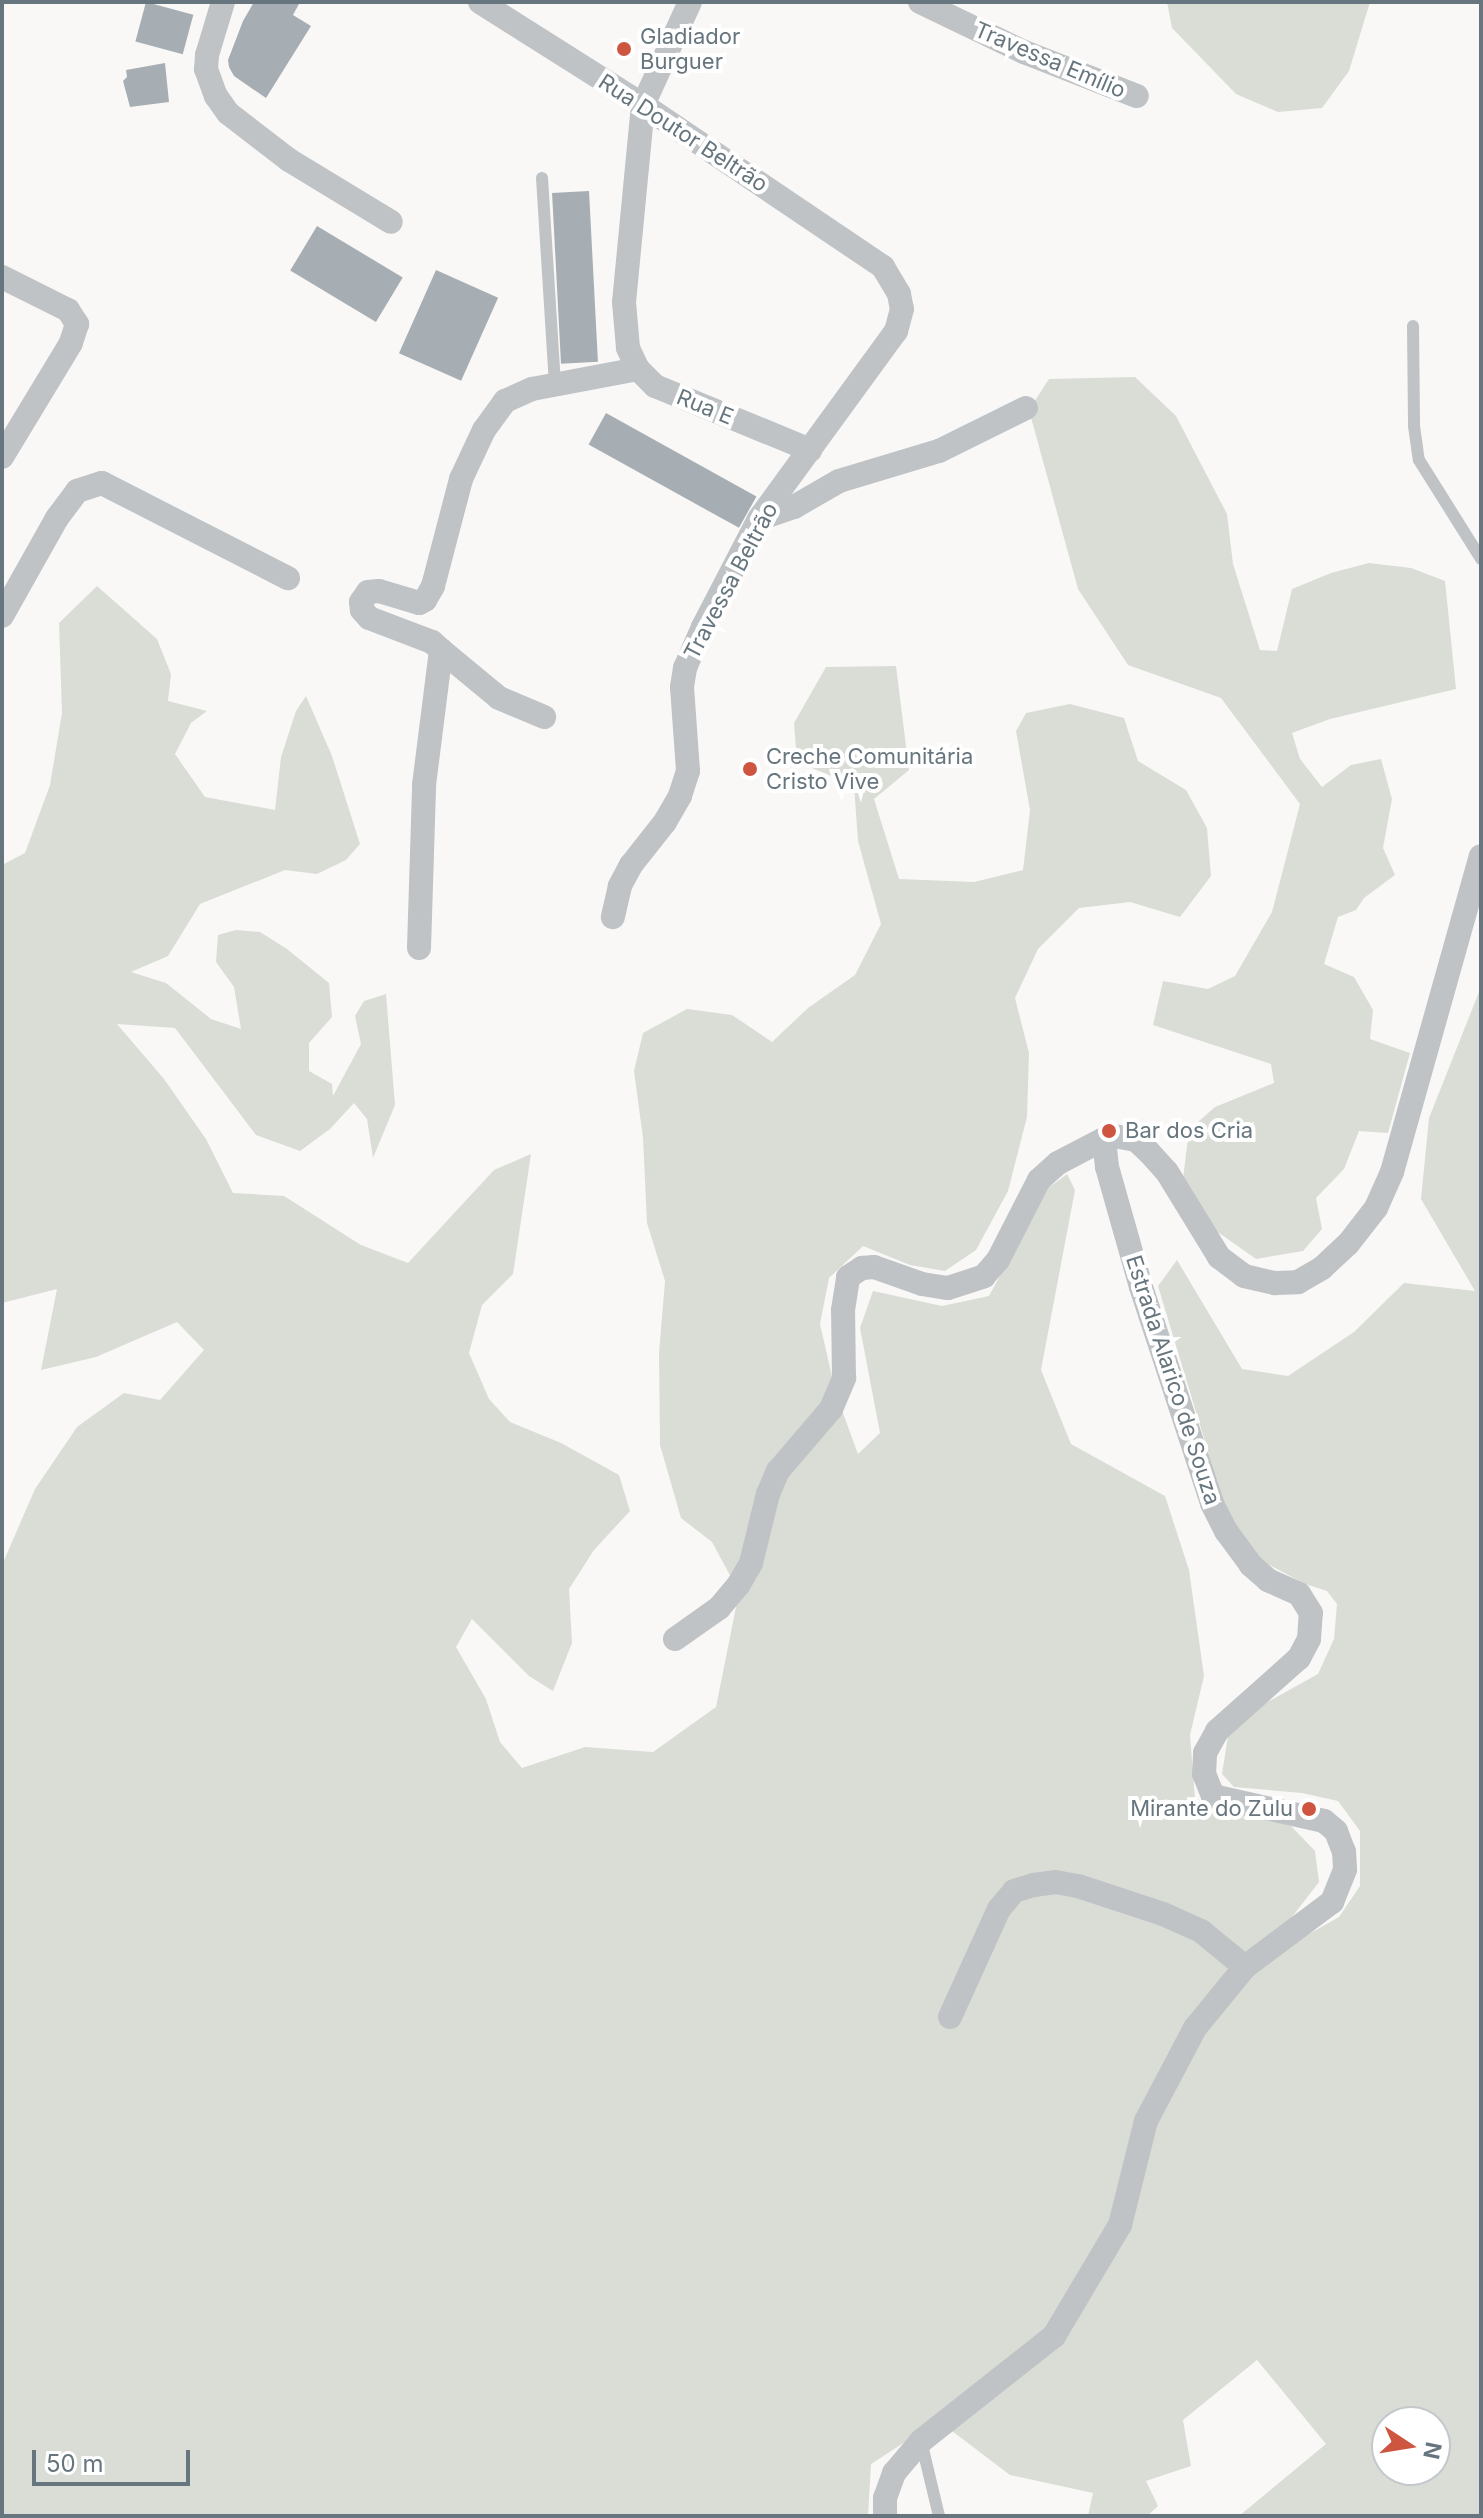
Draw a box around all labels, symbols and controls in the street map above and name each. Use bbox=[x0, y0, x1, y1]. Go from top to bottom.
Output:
street label: Travessa Emílio bbox=[971, 16, 1129, 104]
place label: Gladiador Burguer bbox=[640, 23, 740, 74]
marker: Gladiador Burguer bbox=[615, 40, 633, 58]
street label: Rua Doutor Beltrão bbox=[593, 68, 773, 198]
street label: Rua E bbox=[673, 384, 737, 430]
street label: Travessa Beltrão bbox=[679, 498, 783, 664]
place label: Creche Comunitária Cristo Vive bbox=[766, 743, 973, 794]
marker: Creche Comunitária Cristo Vive bbox=[741, 760, 759, 778]
place label: Bar dos Cria bbox=[1125, 1118, 1253, 1144]
marker: Bar dos Cria bbox=[1100, 1122, 1118, 1140]
street label: Estrada Alarico de Souza bbox=[1120, 1252, 1226, 1508]
place label: Mirante do Zulu bbox=[1130, 1796, 1293, 1822]
marker: Mirante do Zulu bbox=[1300, 1800, 1318, 1818]
north arrow bbox=[1371, 2406, 1451, 2486]
scale bar bbox=[36, 2434, 194, 2484]
text: N bbox=[1418, 2440, 1447, 2461]
text: 50 m bbox=[46, 2449, 104, 2478]

